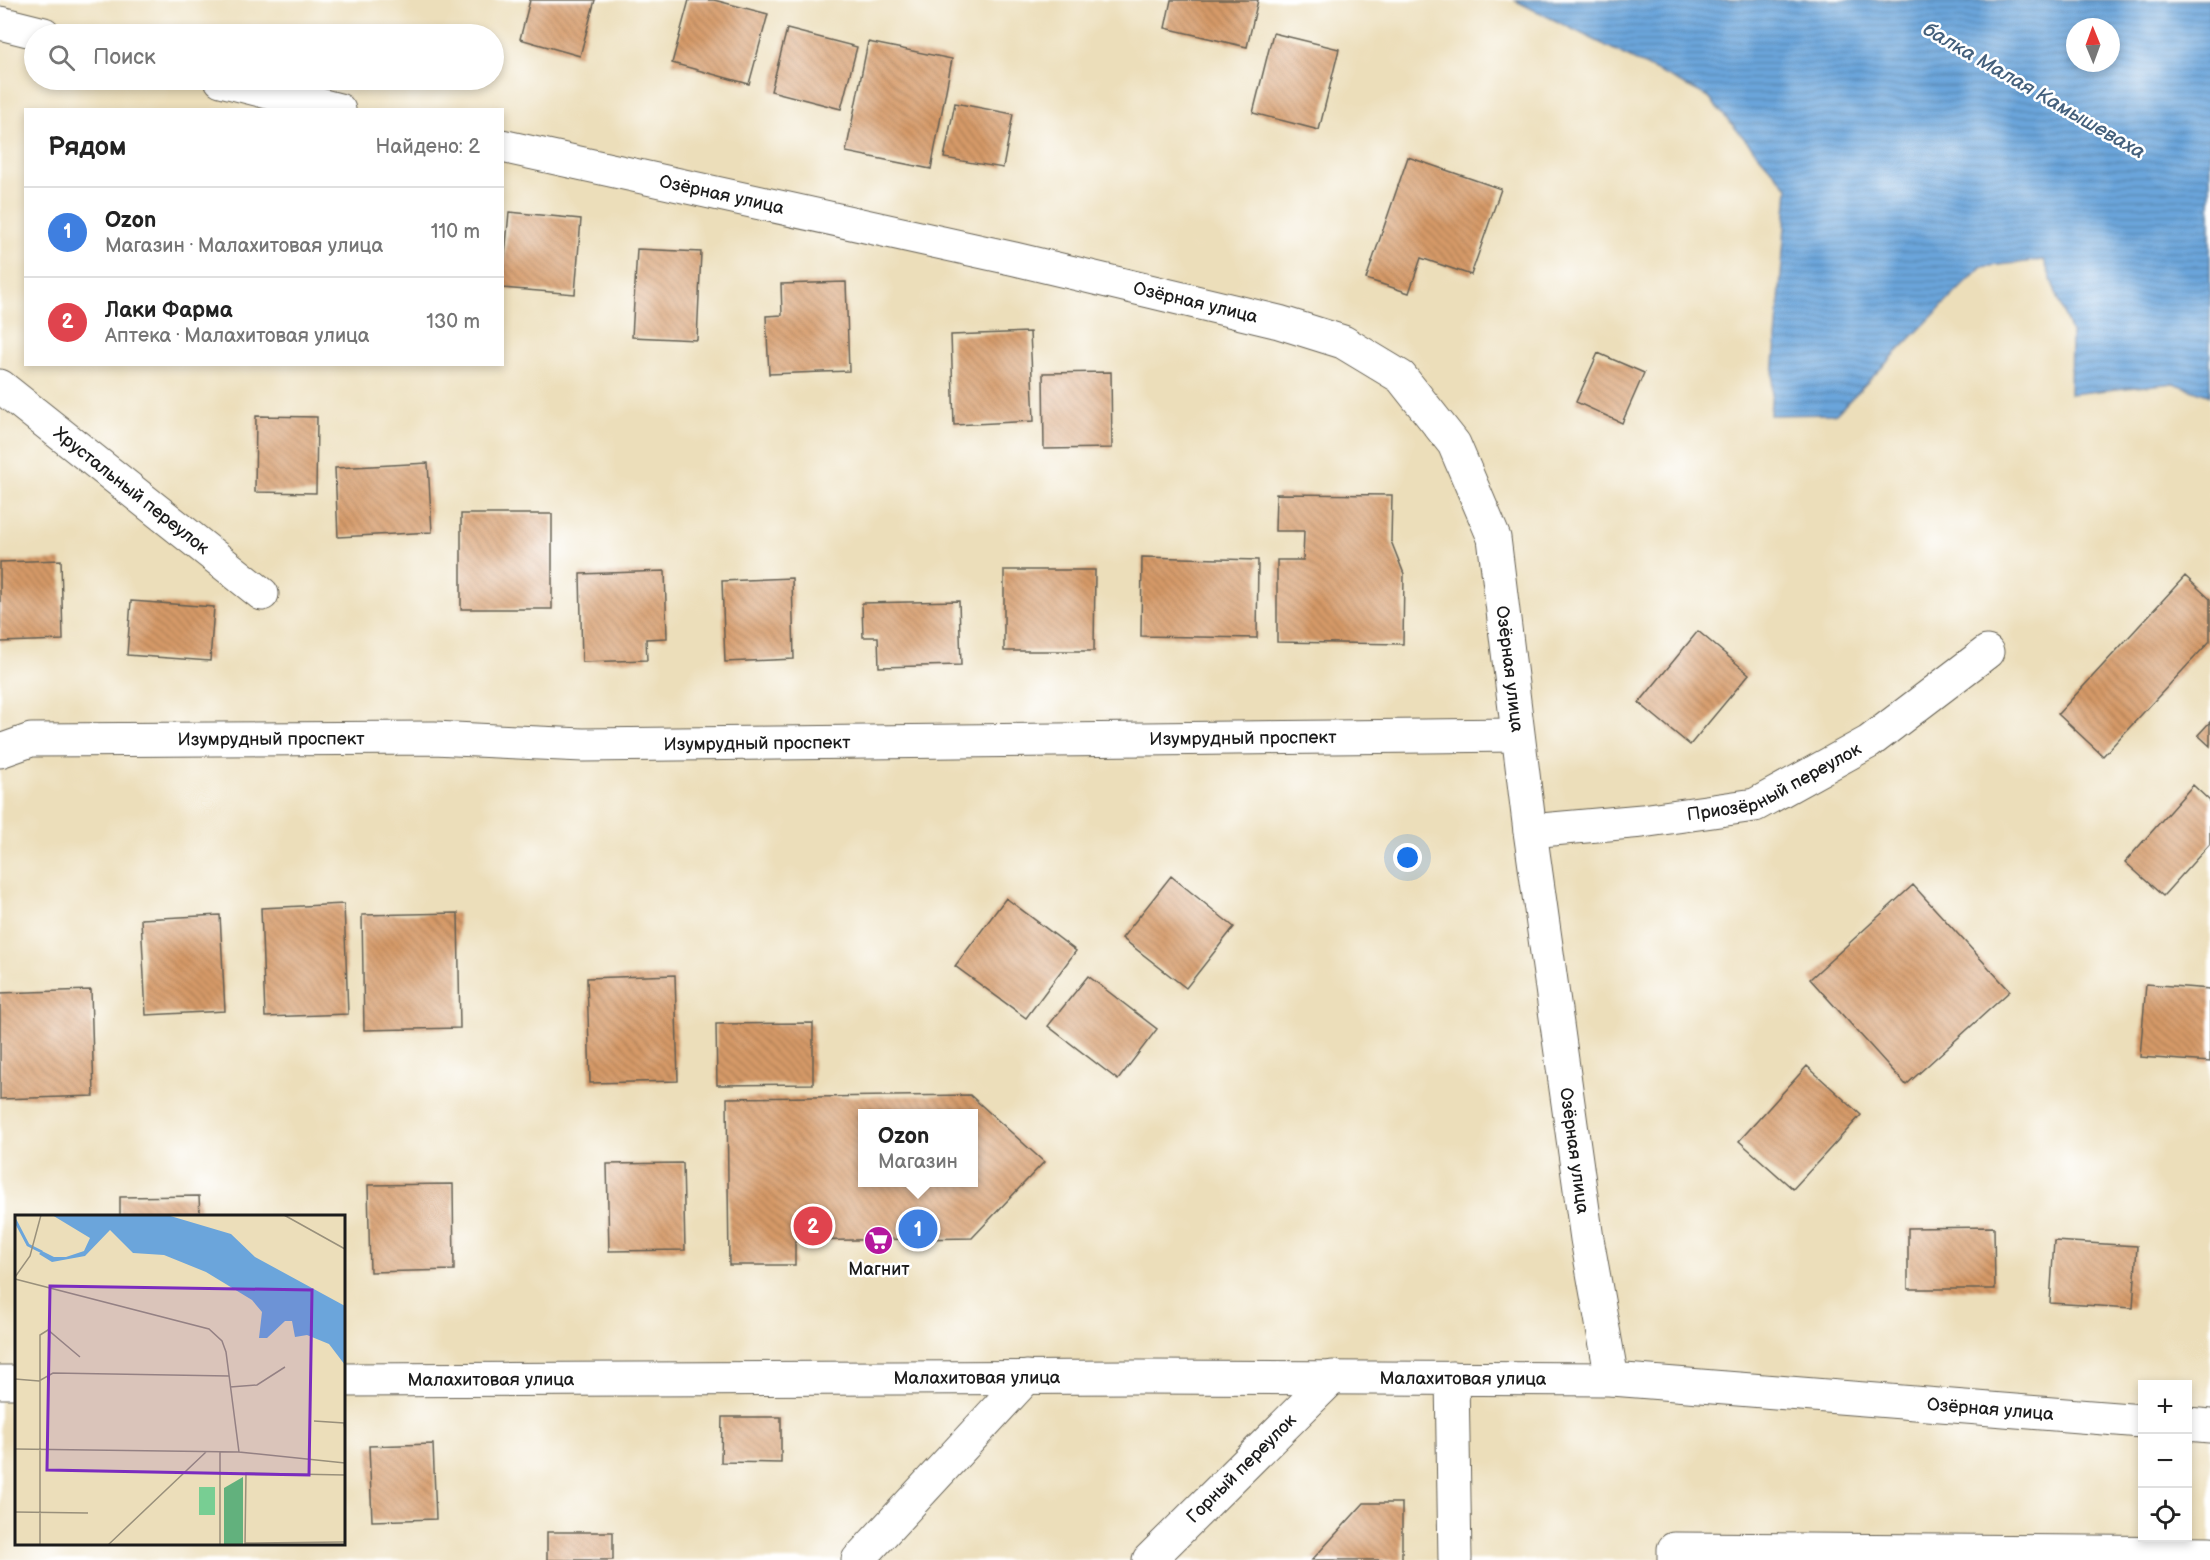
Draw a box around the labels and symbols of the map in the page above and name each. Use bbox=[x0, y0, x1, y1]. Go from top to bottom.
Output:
water label: балка Малая Камышеваха bbox=[1919, 18, 2149, 164]
north arrow bbox=[2066, 18, 2120, 72]
street label: Озёрная улица bbox=[657, 170, 786, 218]
street label: Озёрная улица bbox=[1131, 277, 1260, 327]
street label: Хрустальный переулок bbox=[50, 422, 214, 559]
street label: Озёрная улица bbox=[1492, 604, 1528, 734]
street label: Изумрудный проспект bbox=[1149, 726, 1337, 749]
street label: Изумрудный проспект bbox=[177, 728, 365, 750]
street label: Изумрудный проспект bbox=[663, 732, 851, 755]
street label: Приозёрный переулок bbox=[1686, 738, 1865, 825]
your location bbox=[1393, 843, 1422, 872]
street label: Озёрная улица bbox=[1555, 1086, 1594, 1215]
pin: 2 bbox=[794, 1204, 832, 1248]
pin: 1 bbox=[898, 1206, 938, 1252]
inset map bbox=[15, 1215, 345, 1545]
supermarket icon: Магнит bbox=[863, 1224, 895, 1256]
place label: Магнит bbox=[848, 1259, 910, 1280]
street label: Малахитовая улица bbox=[893, 1367, 1061, 1388]
street label: Малахитовая улица bbox=[1379, 1368, 1547, 1389]
street label: Малахитовая улица bbox=[407, 1369, 575, 1390]
street label: Озёрная улица bbox=[1926, 1393, 2055, 1425]
street label: Горный переулок bbox=[1182, 1409, 1301, 1527]

